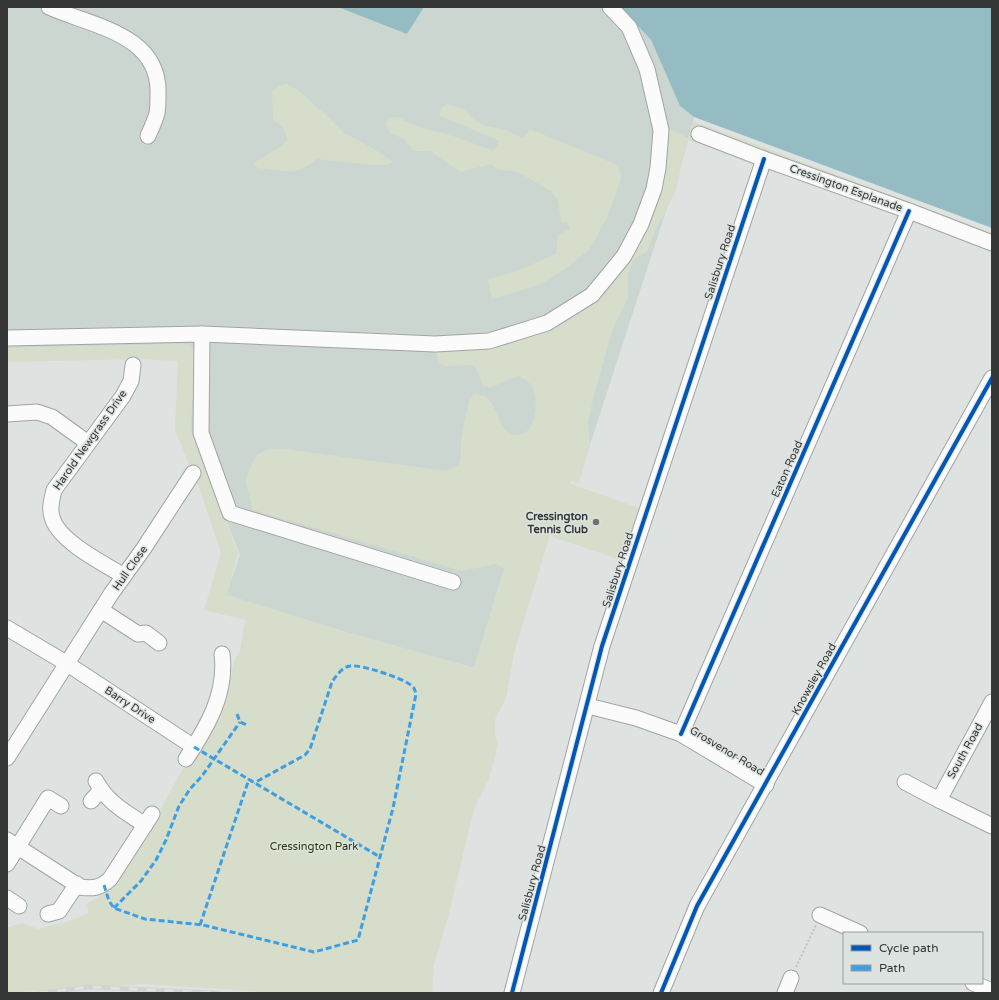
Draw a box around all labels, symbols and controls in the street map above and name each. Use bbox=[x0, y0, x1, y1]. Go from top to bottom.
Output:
street label: Cressington Esplanade bbox=[788, 161, 904, 215]
street label: Salisbury Road bbox=[702, 223, 738, 301]
street label: Harold Newgrass Drive bbox=[51, 387, 129, 493]
street label: Eaton Road bbox=[769, 438, 805, 500]
place label: Cressington Tennis Club bbox=[526, 510, 588, 536]
marker: Cressington Tennis Club bbox=[591, 517, 601, 527]
street label: Salisbury Road bbox=[600, 531, 636, 609]
street label: Hull Close bbox=[110, 543, 150, 593]
street label: Knowsley Road bbox=[789, 641, 839, 717]
street label: Barry Drive bbox=[102, 684, 158, 726]
street label: South Road bbox=[944, 721, 986, 781]
street label: Grosvenor Road bbox=[687, 724, 767, 778]
park label: Cressington Park bbox=[270, 840, 358, 853]
street label: Salisbury Road bbox=[516, 844, 548, 922]
legend bbox=[843, 932, 983, 984]
text: Cycle path bbox=[879, 941, 938, 955]
text: Path bbox=[879, 961, 905, 975]

